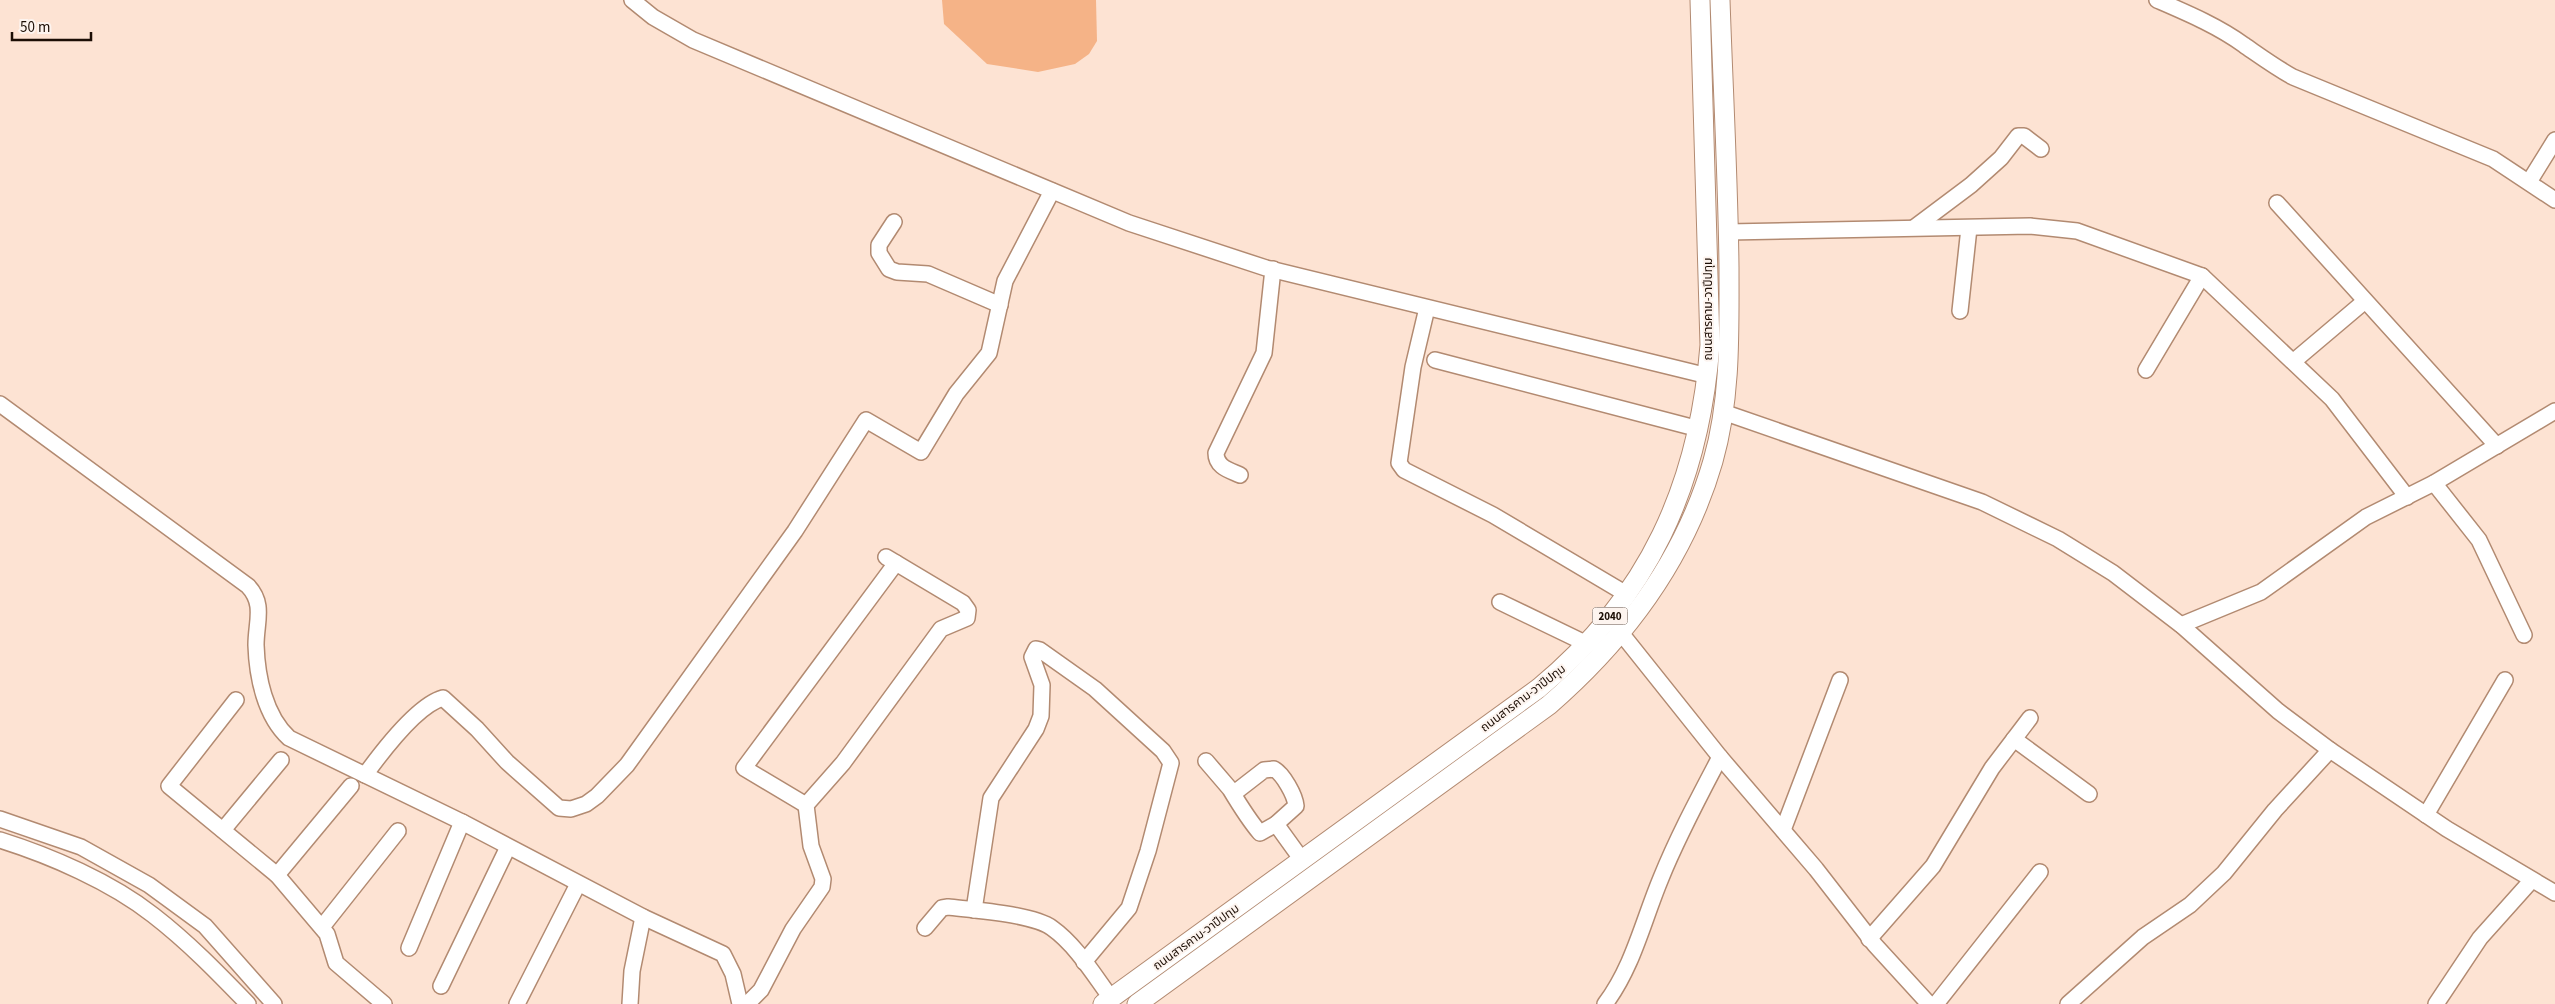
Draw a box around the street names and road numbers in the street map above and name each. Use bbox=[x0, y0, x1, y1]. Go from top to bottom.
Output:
street label: ถนนสารคาม-วาปีปทุม bbox=[1700, 258, 1717, 360]
road number: 2040 bbox=[1592, 608, 1628, 624]
street label: ถนนสารคาม-วาปีปทุม bbox=[1477, 661, 1569, 736]
street label: ถนนสารคาม-วาปีปทุม bbox=[1150, 900, 1243, 975]

